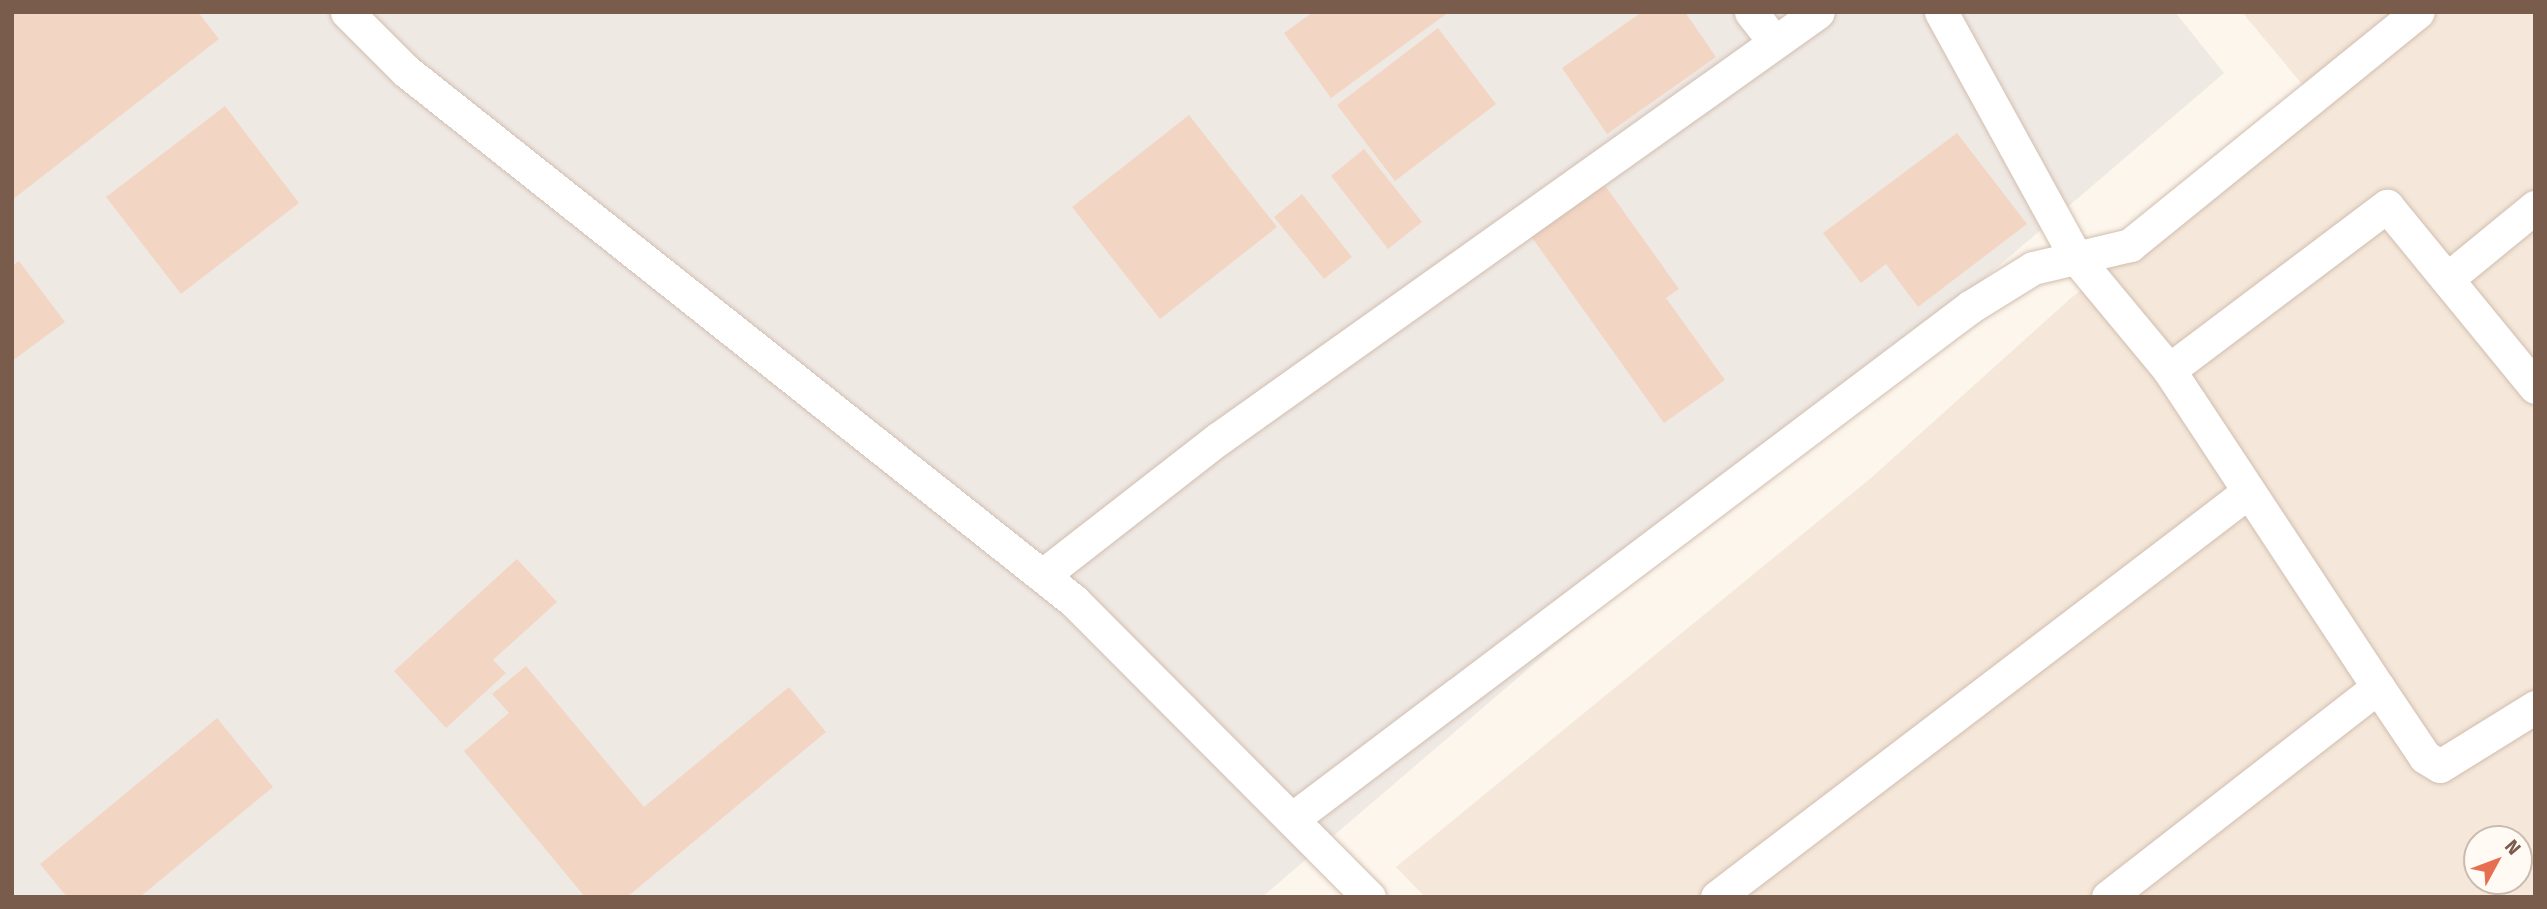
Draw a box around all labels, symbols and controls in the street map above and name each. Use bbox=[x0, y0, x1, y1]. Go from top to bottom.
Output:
north arrow bbox=[2463, 825, 2533, 895]
text: N bbox=[2500, 835, 2526, 860]

